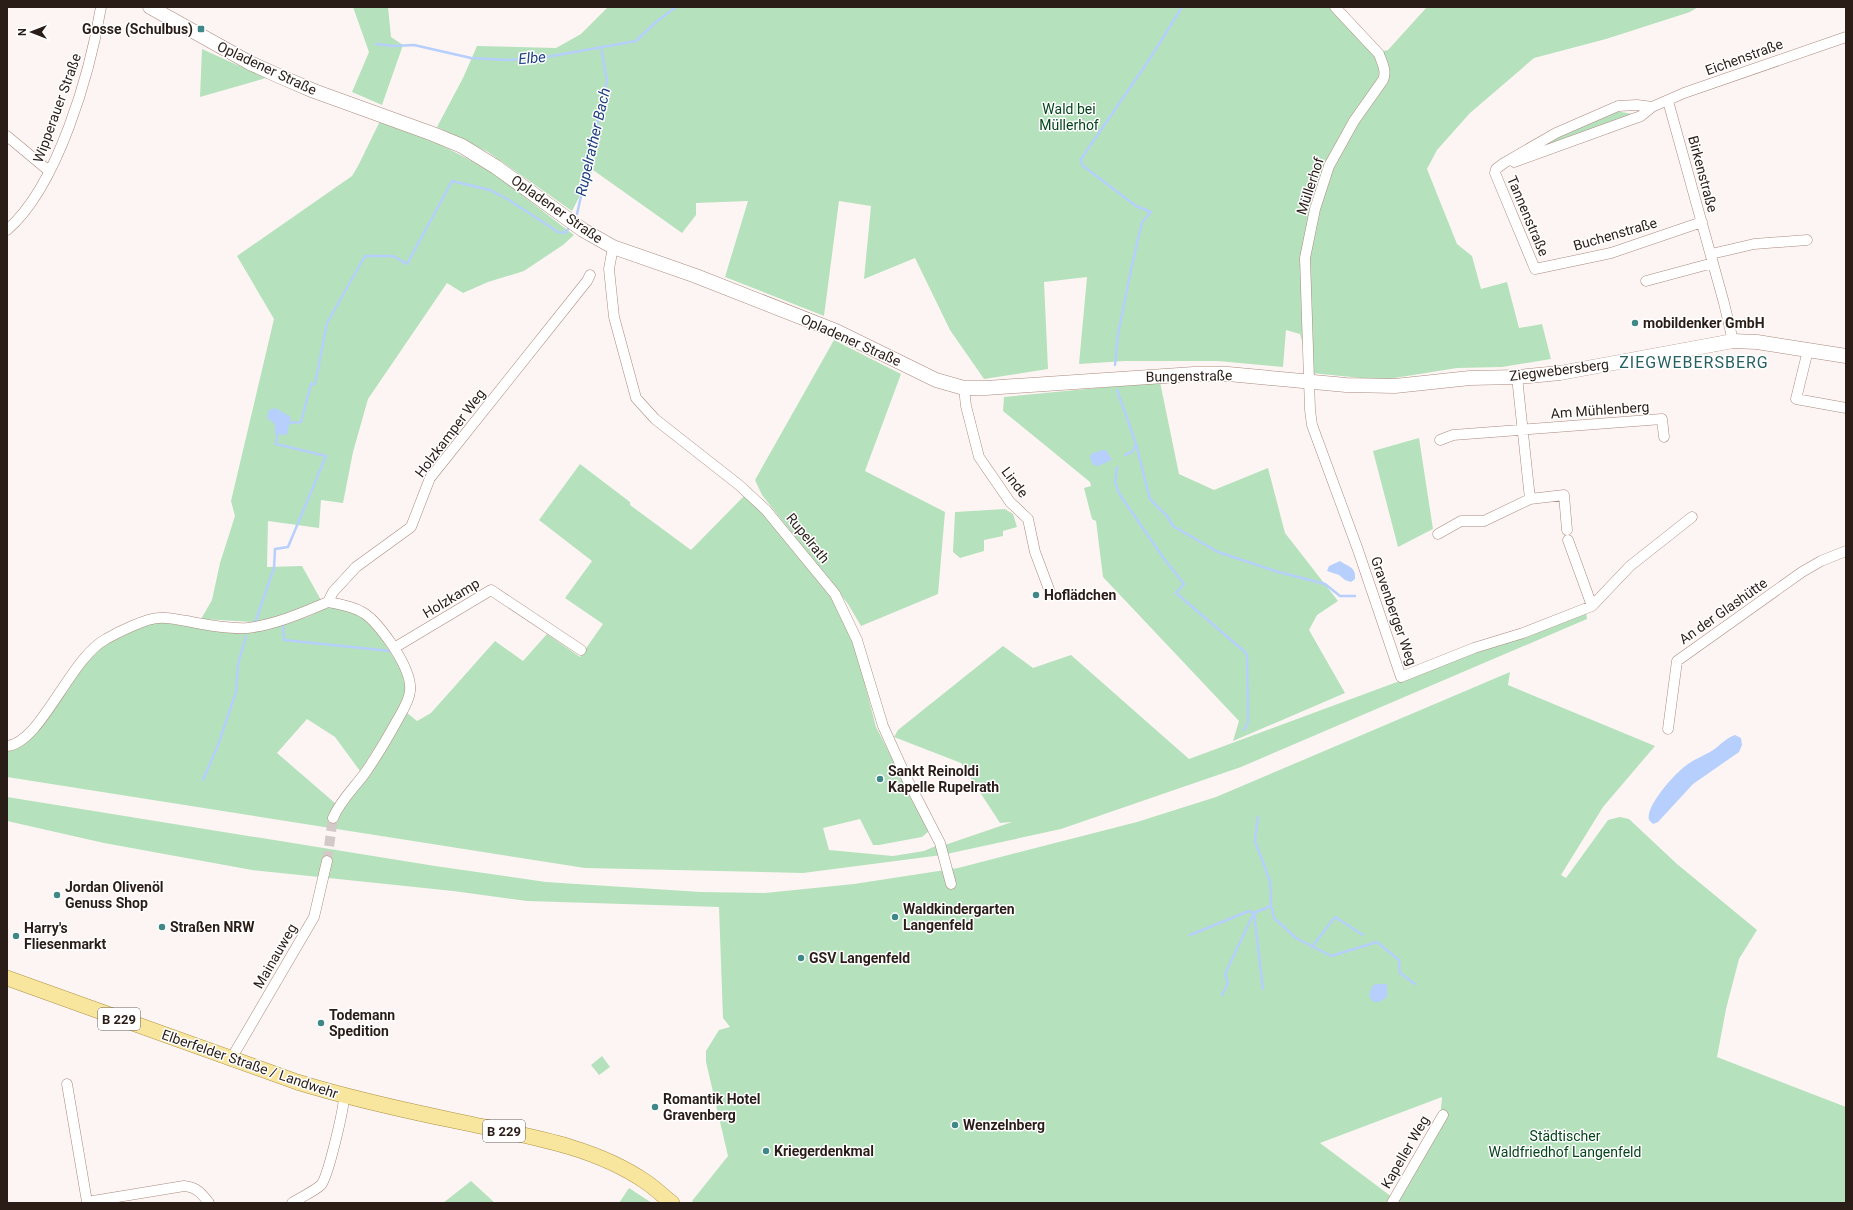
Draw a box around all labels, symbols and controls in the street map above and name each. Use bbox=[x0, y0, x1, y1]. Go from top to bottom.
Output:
north arrow bbox=[12, 12, 52, 52]
place label: Gosse (Schulbus) bbox=[82, 21, 193, 38]
marker: Gosse (Schulbus) bbox=[196, 24, 206, 34]
text: N bbox=[16, 28, 29, 36]
street label: Eichenstraße bbox=[1703, 36, 1785, 78]
street label: Opladener Straße bbox=[215, 38, 319, 98]
water label: Elbe bbox=[517, 48, 547, 68]
street label: Wipperauer Straße bbox=[30, 51, 84, 165]
water label: Rupelrather Bach bbox=[572, 86, 614, 198]
park label: Wald bei Müllerhof bbox=[1039, 101, 1099, 133]
street label: Birkenstraße bbox=[1685, 134, 1721, 214]
street label: Müllerhof bbox=[1293, 155, 1327, 217]
street label: Opladener Straße bbox=[508, 171, 606, 247]
street label: Tannenstraße bbox=[1504, 174, 1552, 258]
street label: Buchenstraße bbox=[1571, 214, 1659, 254]
street label: Opladener Straße bbox=[798, 311, 904, 369]
place label: mobildenker GmbH bbox=[1643, 315, 1765, 331]
marker: mobildenker GmbH bbox=[1630, 318, 1640, 328]
district label: ZIEGWEBERSBERG bbox=[1619, 353, 1769, 372]
street label: Ziegwebersberg bbox=[1508, 356, 1610, 384]
street label: Bungenstraße bbox=[1145, 367, 1233, 385]
street label: Holzkamper Weg bbox=[412, 386, 488, 480]
street label: Am Mühlenberg bbox=[1550, 399, 1650, 421]
street label: Linde bbox=[998, 464, 1032, 500]
street label: Rupelrath bbox=[783, 510, 833, 566]
street label: Gravenberger Weg bbox=[1368, 554, 1420, 668]
street label: Holzkamp bbox=[420, 575, 482, 621]
street label: An der Glashütte bbox=[1676, 575, 1770, 647]
place label: Hoflädchen bbox=[1044, 587, 1116, 603]
marker: Hoflädchen bbox=[1031, 590, 1041, 600]
place label: Sankt Reinoldi Kapelle Rupelrath bbox=[888, 763, 999, 795]
marker: Sankt Reinoldi Kapelle Rupelrath bbox=[875, 774, 885, 784]
place label: Jordan Olivenöl Genuss Shop bbox=[65, 879, 164, 911]
marker: Jordan Olivenöl Genuss Shop bbox=[52, 890, 62, 900]
place label: Waldkindergarten Langenfeld bbox=[903, 901, 1015, 933]
marker: Waldkindergarten Langenfeld bbox=[890, 912, 900, 922]
place label: Straßen NRW bbox=[170, 919, 255, 935]
place label: Harry's Fliesenmarkt bbox=[24, 920, 106, 952]
street label: Mainauweg bbox=[250, 921, 300, 991]
marker: Straßen NRW bbox=[157, 922, 167, 932]
marker: Harry's Fliesenmarkt bbox=[11, 931, 21, 941]
place label: GSV Langenfeld bbox=[809, 950, 910, 966]
marker: GSV Langenfeld bbox=[796, 953, 806, 963]
place label: Todemann Spedition bbox=[329, 1007, 395, 1039]
road number: B 229 bbox=[98, 1008, 140, 1030]
marker: Todemann Spedition bbox=[316, 1018, 326, 1028]
street label: Elberfelder Straße / Landwehr bbox=[160, 1026, 340, 1102]
place label: Romantik Hotel Gravenberg bbox=[663, 1091, 761, 1123]
marker: Romantik Hotel Gravenberg bbox=[650, 1102, 660, 1112]
street label: Kapeller Weg bbox=[1378, 1113, 1432, 1191]
place label: Wenzelnberg bbox=[963, 1117, 1045, 1133]
road number: B 229 bbox=[483, 1120, 525, 1142]
marker: Wenzelnberg bbox=[950, 1120, 960, 1130]
park label: Städtischer Waldfriedhof Langenfeld bbox=[1489, 1128, 1641, 1160]
place label: Kriegerdenkmal bbox=[774, 1143, 874, 1159]
marker: Kriegerdenkmal bbox=[761, 1146, 771, 1156]

